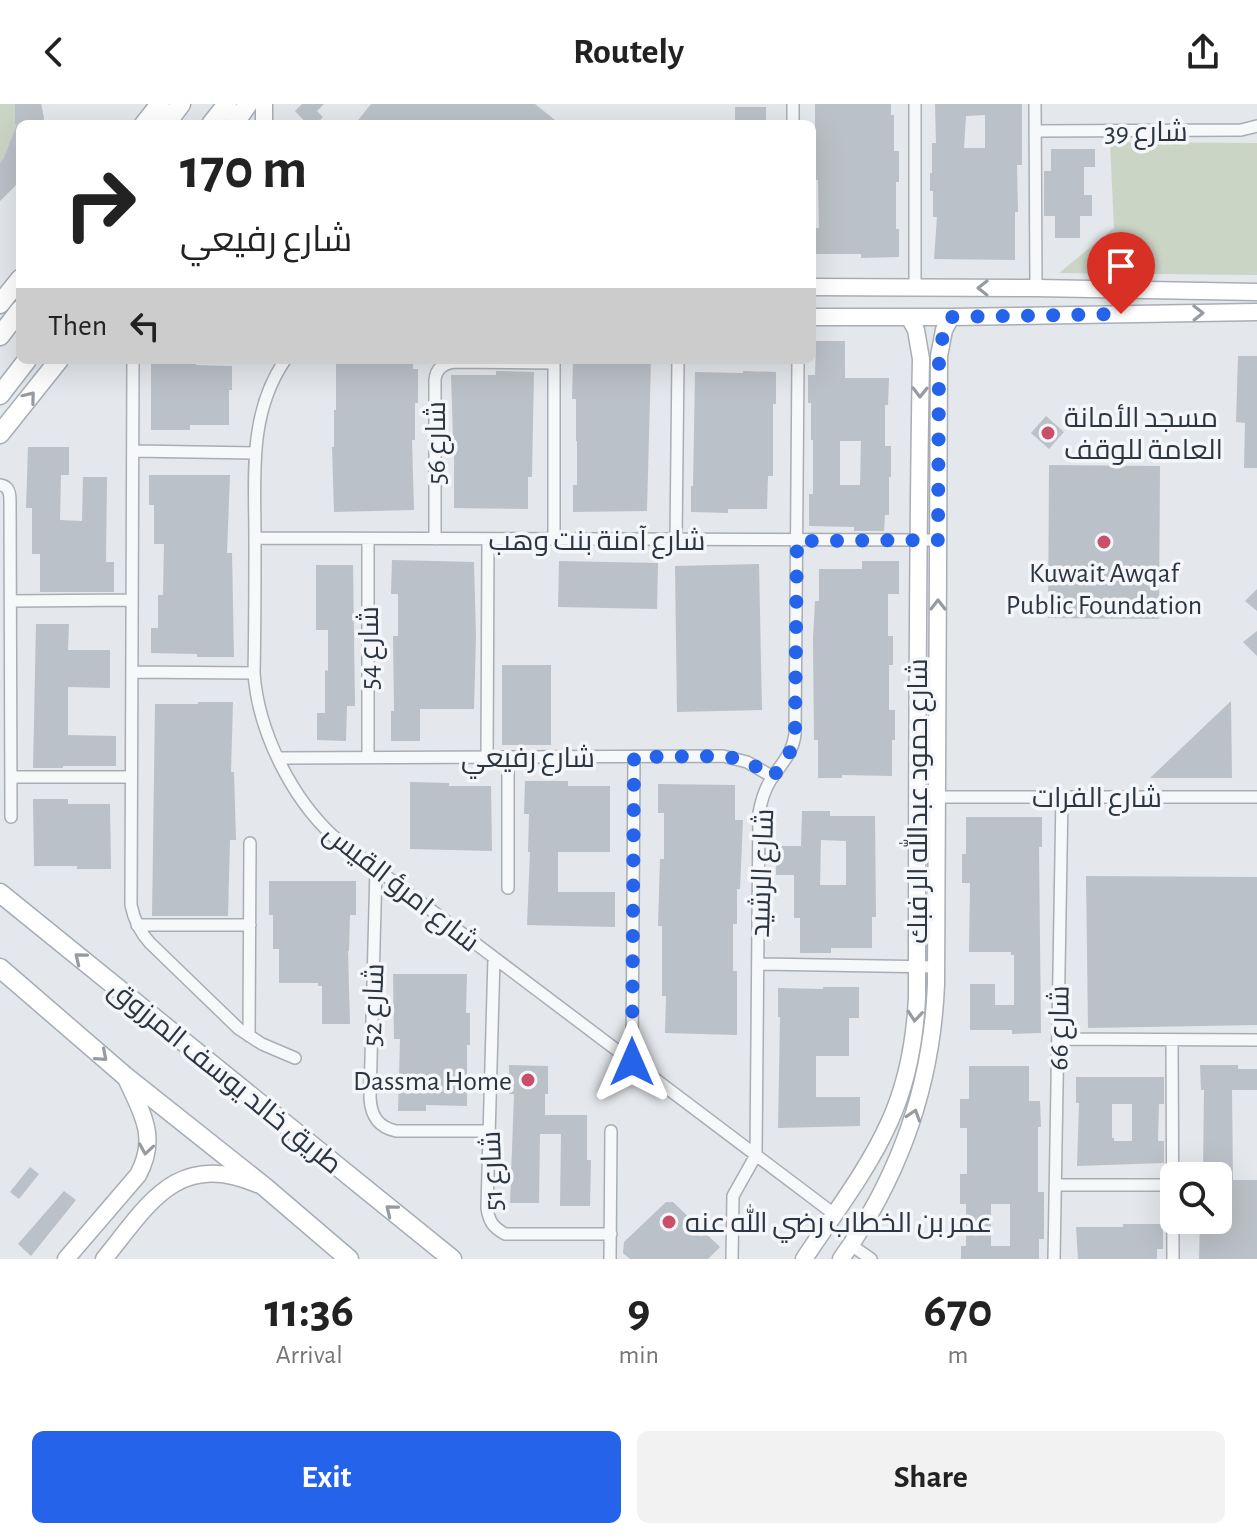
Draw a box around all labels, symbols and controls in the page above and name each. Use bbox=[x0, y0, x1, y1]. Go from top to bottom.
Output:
icon: back bbox=[32, 30, 76, 74]
icon: share bbox=[1181, 30, 1225, 74]
text: Routely bbox=[573, 34, 684, 70]
street label: شارع 39 bbox=[1104, 118, 1188, 150]
text: 170 m bbox=[180, 142, 307, 198]
icon: right bbox=[48, 152, 152, 256]
text: شارع رفيعي bbox=[180, 222, 352, 258]
pin bbox=[1087, 232, 1155, 314]
icon: arrive bbox=[1099, 244, 1143, 288]
one-way arrow bbox=[976, 279, 989, 297]
icon: left bbox=[123, 304, 167, 348]
one-way arrow bbox=[1192, 304, 1205, 322]
text: Then bbox=[48, 311, 107, 341]
one-way arrow bbox=[912, 386, 929, 399]
one-way arrow bbox=[20, 391, 34, 406]
street label: شارع 56 bbox=[422, 401, 454, 485]
place label: مسجد الأمانة العامة للوقف bbox=[1064, 404, 1223, 465]
marker: مسجد الأمانة العامة للوقف bbox=[1039, 424, 1057, 442]
street label: شارع آمنة بنت وهب bbox=[488, 525, 706, 559]
marker: Kuwait Awqaf Public Foundation bbox=[1095, 533, 1113, 551]
place label: Kuwait Awqaf Public Foundation bbox=[1006, 560, 1202, 620]
one-way arrow bbox=[929, 598, 947, 611]
street label: شارع 54 bbox=[355, 606, 387, 690]
street label: شارع حمود عبدالله الر فبك bbox=[899, 658, 936, 944]
street label: شارع رفيعي bbox=[461, 744, 595, 779]
street label: شارع الفرات bbox=[1032, 784, 1162, 816]
street label: شارع الرشيد bbox=[746, 808, 782, 938]
street label: شارع امرؤ القيس bbox=[316, 819, 484, 960]
one-way arrow bbox=[74, 954, 89, 968]
street label: شارع 52 bbox=[358, 963, 392, 1047]
street label: طريق خالد يوسف المرزوق bbox=[103, 975, 346, 1180]
street label: شارع 66 bbox=[1044, 985, 1078, 1071]
one-way arrow bbox=[907, 1010, 924, 1023]
position arrow bbox=[590, 1020, 674, 1104]
one-way arrow bbox=[92, 1046, 107, 1061]
place label: Dassma Home bbox=[353, 1068, 512, 1096]
marker: Dassma Home bbox=[519, 1071, 537, 1089]
one-way arrow bbox=[905, 1109, 921, 1122]
street label: شارع 51 bbox=[477, 1130, 511, 1212]
one-way arrow bbox=[138, 1143, 155, 1156]
map controls bbox=[1160, 1162, 1232, 1234]
button: search bbox=[1160, 1162, 1232, 1234]
place label: عمر بن الخطاب رضي الله عنه bbox=[685, 1204, 992, 1243]
one-way arrow bbox=[386, 1205, 401, 1220]
marker: عمر بن الخطاب رضي الله عنه bbox=[660, 1213, 678, 1231]
text: 11:36 bbox=[265, 1288, 354, 1336]
text: 9 bbox=[627, 1288, 650, 1336]
text: 670 bbox=[924, 1288, 992, 1336]
text: Arrival bbox=[276, 1342, 343, 1368]
text: min bbox=[618, 1342, 659, 1368]
text: m bbox=[948, 1342, 968, 1368]
button: Exit bbox=[32, 1431, 621, 1523]
button: Share bbox=[637, 1431, 1225, 1523]

